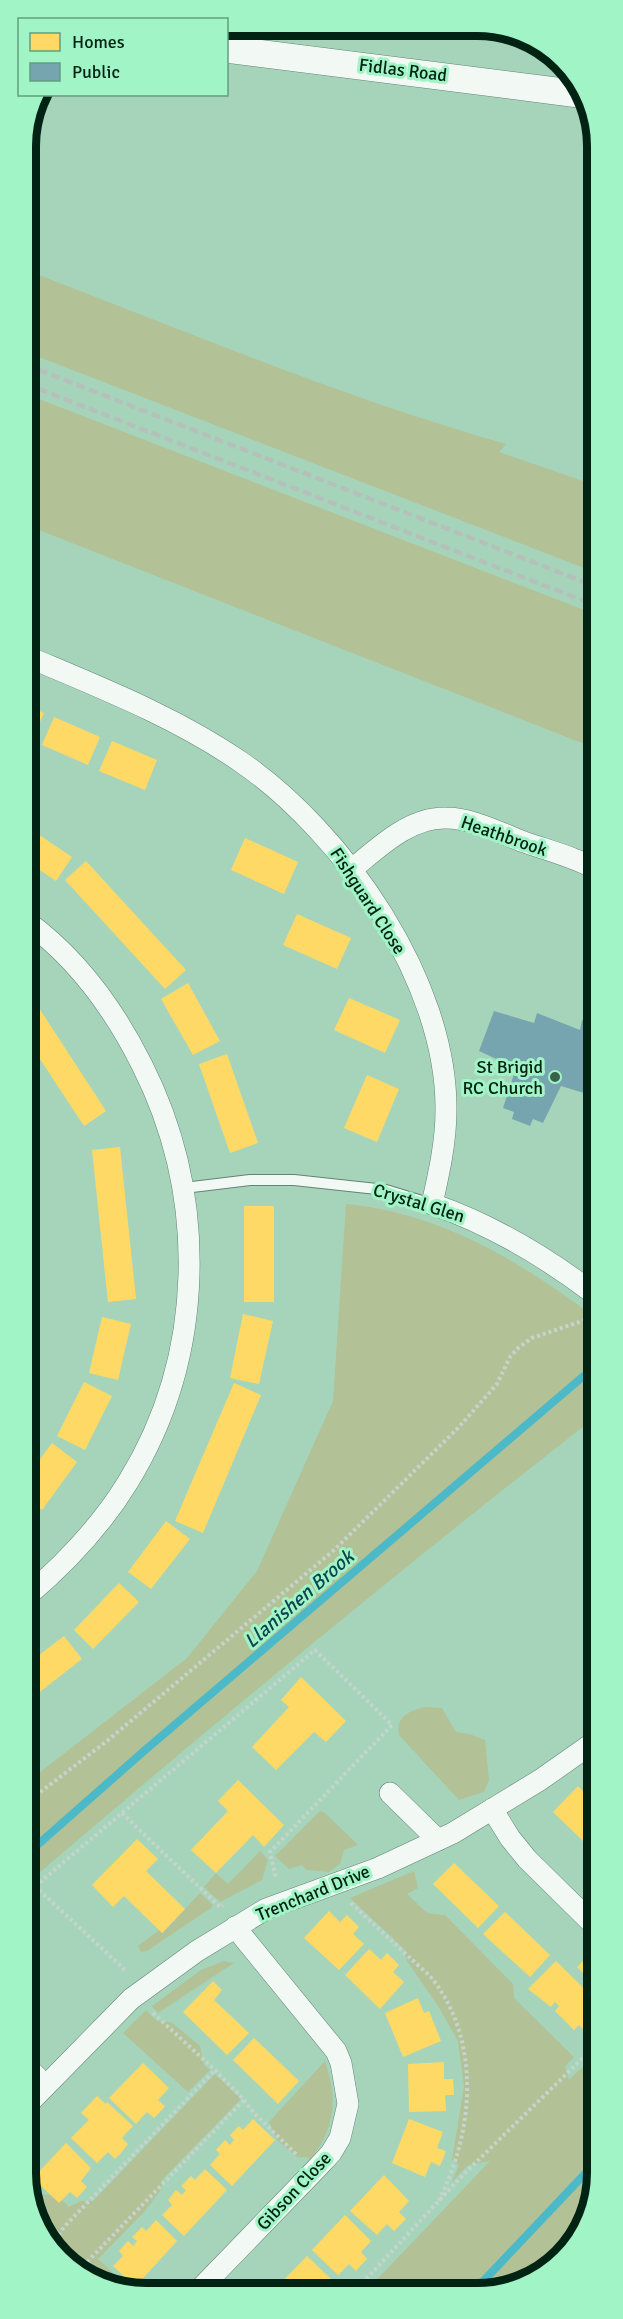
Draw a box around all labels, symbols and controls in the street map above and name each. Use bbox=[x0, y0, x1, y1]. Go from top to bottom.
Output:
legend bbox=[18, 18, 228, 96]
text: Homes bbox=[72, 31, 125, 53]
street label: Fidlas Road bbox=[358, 54, 448, 86]
text: Public bbox=[72, 61, 120, 83]
street label: Heathbrook bbox=[458, 811, 550, 861]
street label: Fishguard Close bbox=[325, 844, 411, 958]
place label: St Brigid RC Church bbox=[463, 1056, 543, 1099]
marker: St Brigid RC Church bbox=[548, 1070, 562, 1084]
street label: Crystal Glen bbox=[371, 1179, 467, 1227]
water label: Llanishen Brook bbox=[239, 1543, 360, 1653]
street label: Trenchard Drive bbox=[253, 1860, 373, 1926]
street label: Gibson Close bbox=[252, 2147, 336, 2235]

